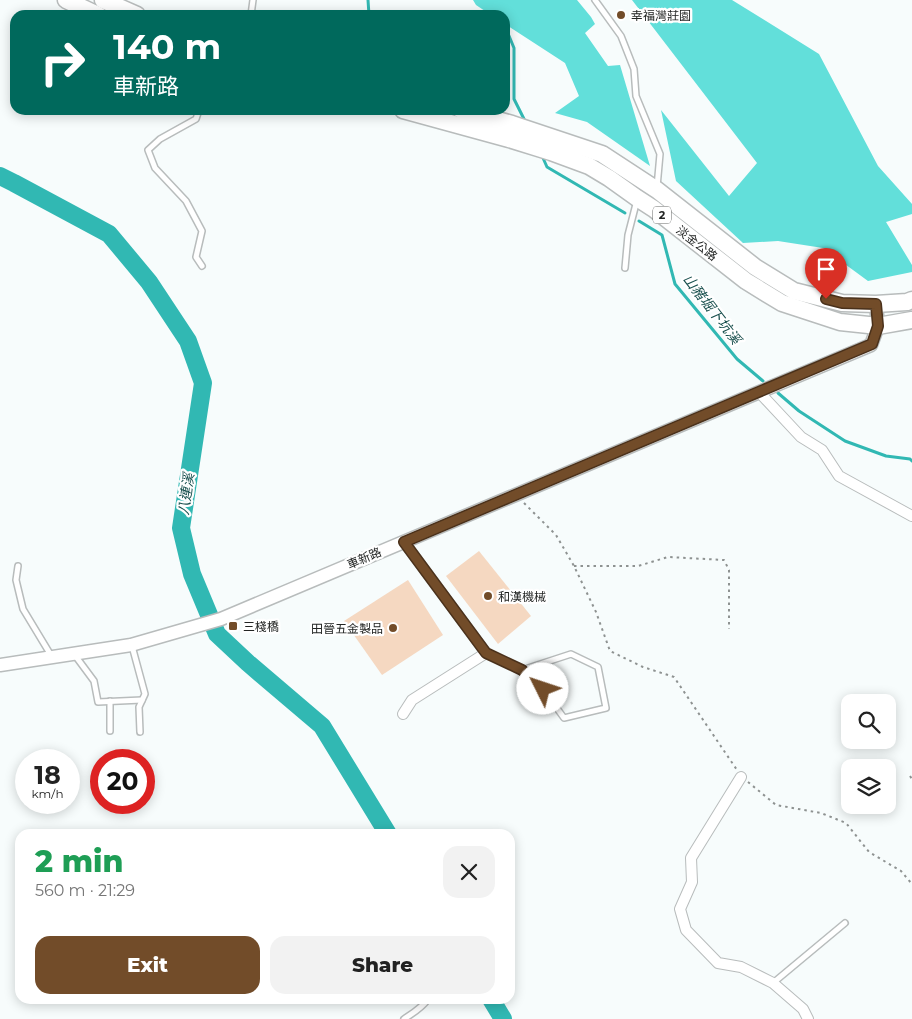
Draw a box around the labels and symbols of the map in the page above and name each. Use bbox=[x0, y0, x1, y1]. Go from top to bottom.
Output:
place label: 幸福灣莊園 bbox=[631, 8, 691, 23]
marker: 幸福灣莊園 bbox=[615, 9, 627, 21]
road number: 2 bbox=[653, 206, 671, 224]
street label: 淡金公路 bbox=[673, 222, 721, 264]
pin bbox=[805, 248, 847, 299]
water label: 山豬堀下坑溪 bbox=[679, 270, 746, 349]
water label: 八連溪 bbox=[174, 470, 198, 516]
street label: 車新路 bbox=[344, 544, 384, 572]
place label: 和漢機械 bbox=[498, 589, 546, 604]
marker: 和漢機械 bbox=[482, 590, 494, 602]
place label: 三棧橋 bbox=[243, 619, 279, 634]
marker: 三棧橋 bbox=[227, 620, 239, 632]
place label: 田晉五金製品 bbox=[311, 621, 383, 636]
marker: 田晉五金製品 bbox=[387, 622, 399, 634]
position arrow bbox=[516, 662, 568, 714]
speed limit sign: 20 bbox=[90, 749, 155, 814]

